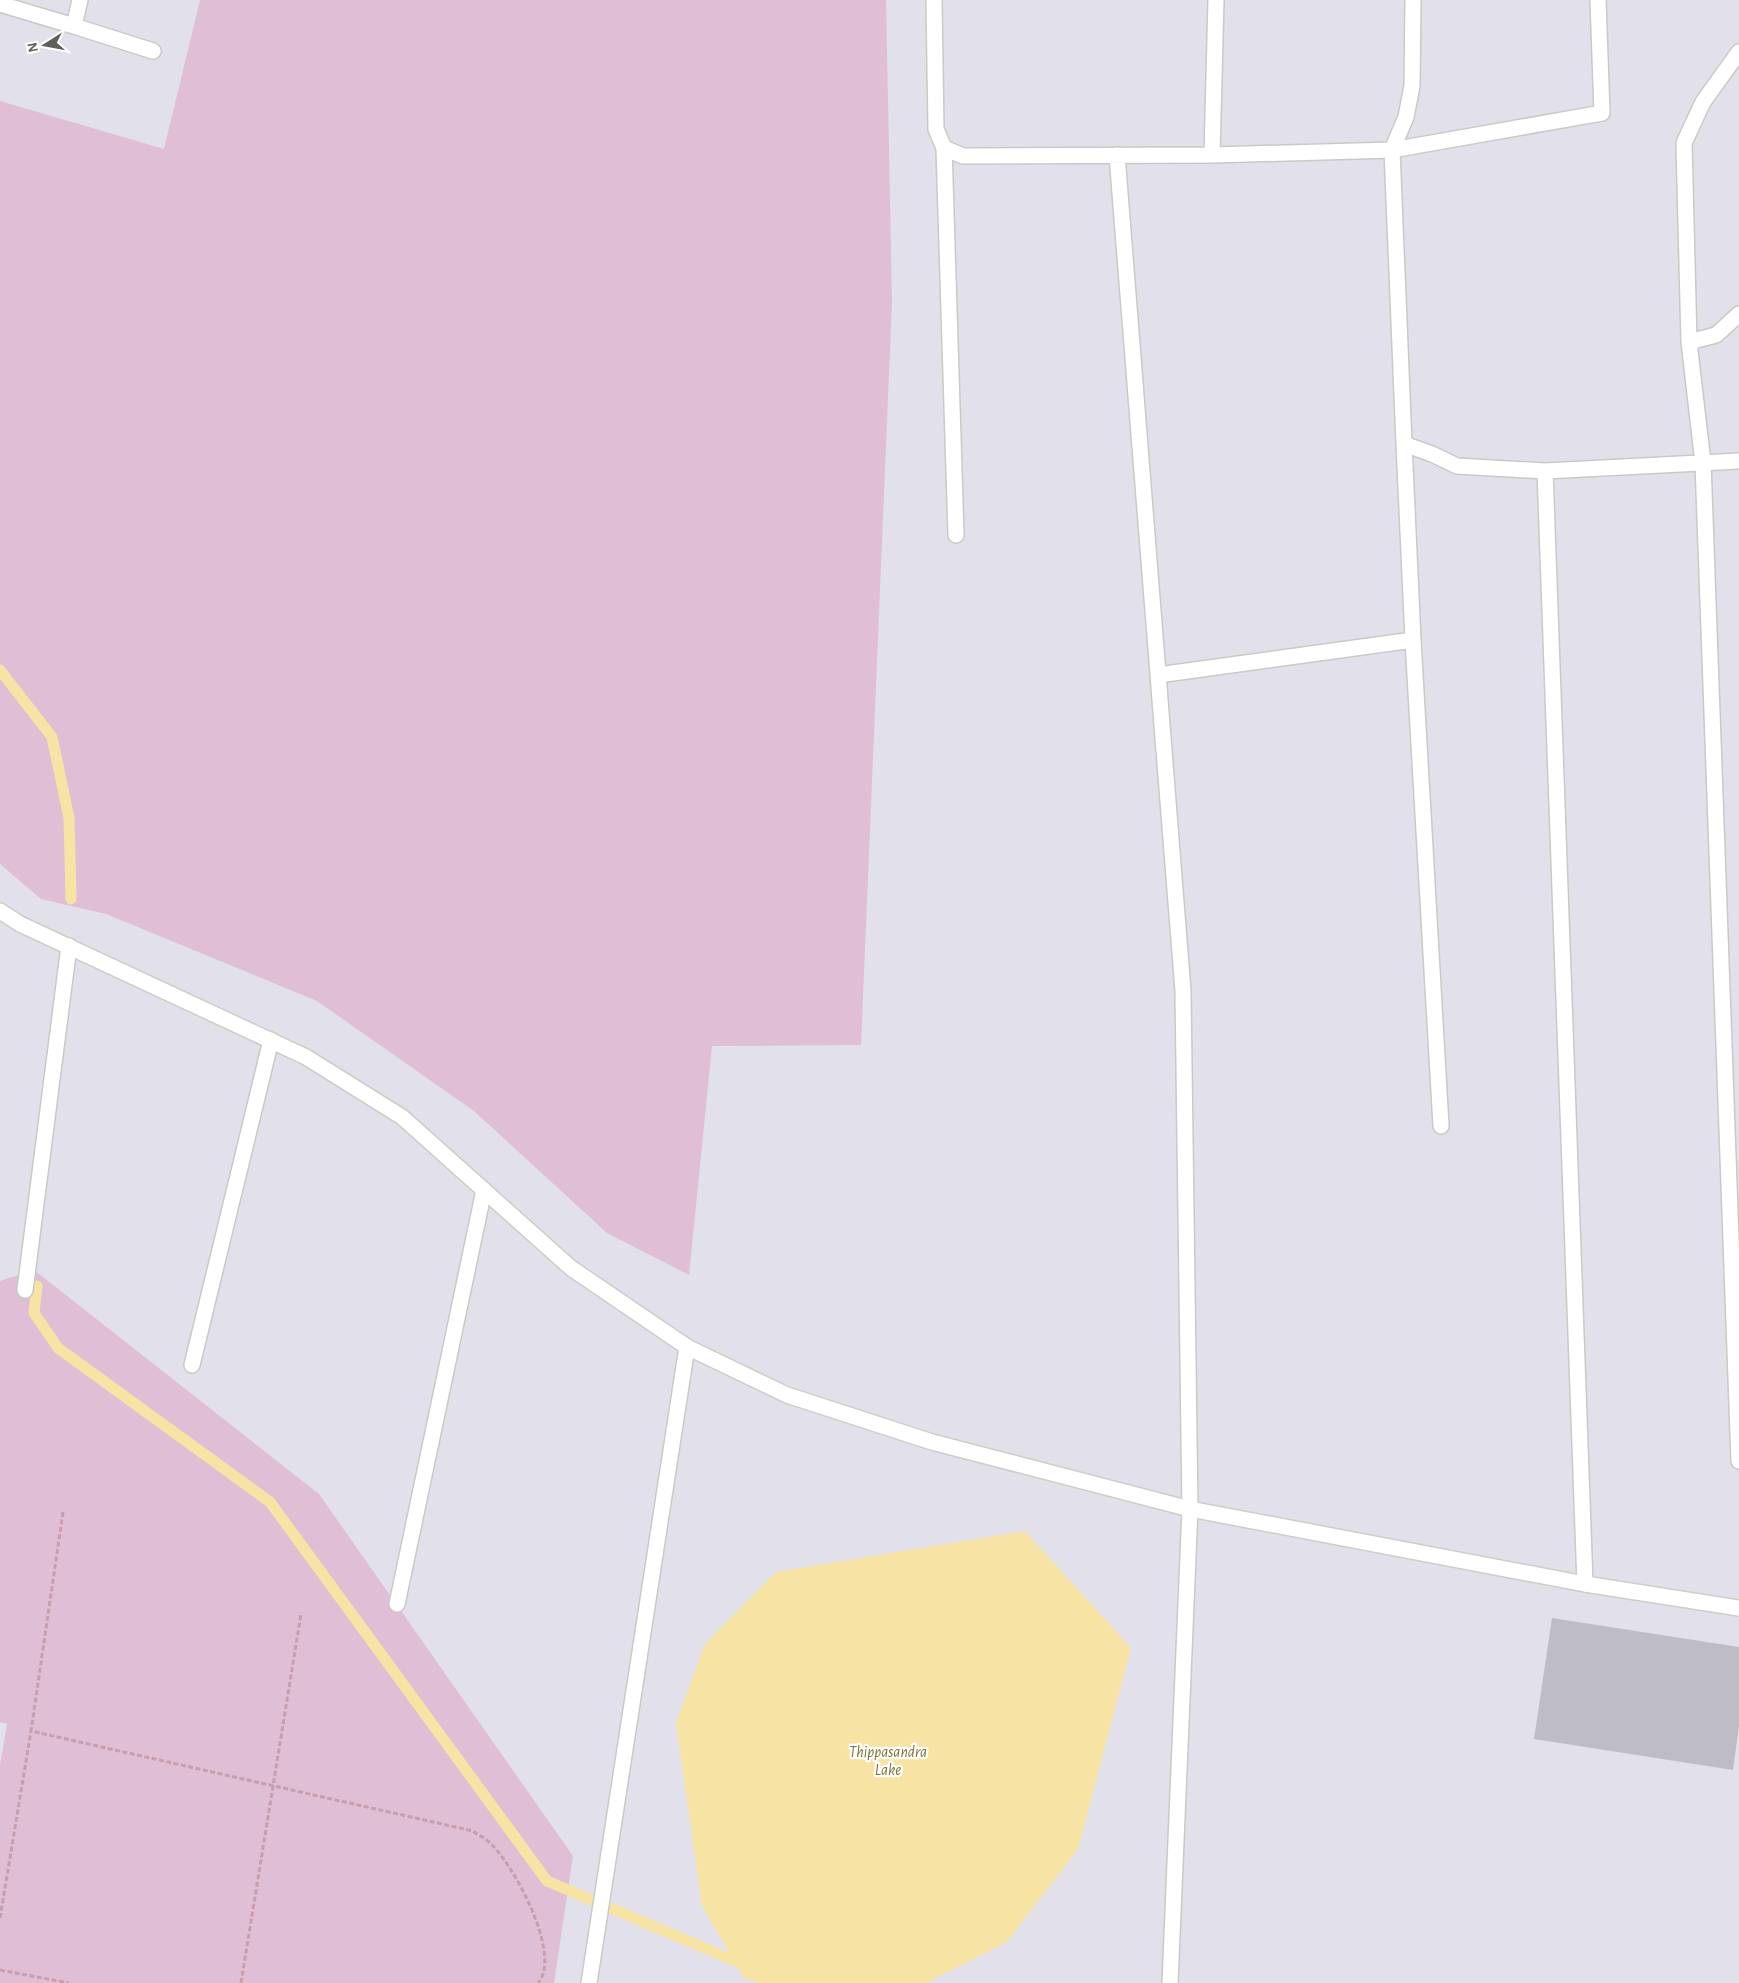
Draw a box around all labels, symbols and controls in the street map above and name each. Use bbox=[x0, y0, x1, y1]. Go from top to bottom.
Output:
north arrow bbox=[20, 20, 70, 70]
text: N bbox=[25, 41, 41, 53]
water label: Thippasandra Lake bbox=[849, 1744, 927, 1778]

